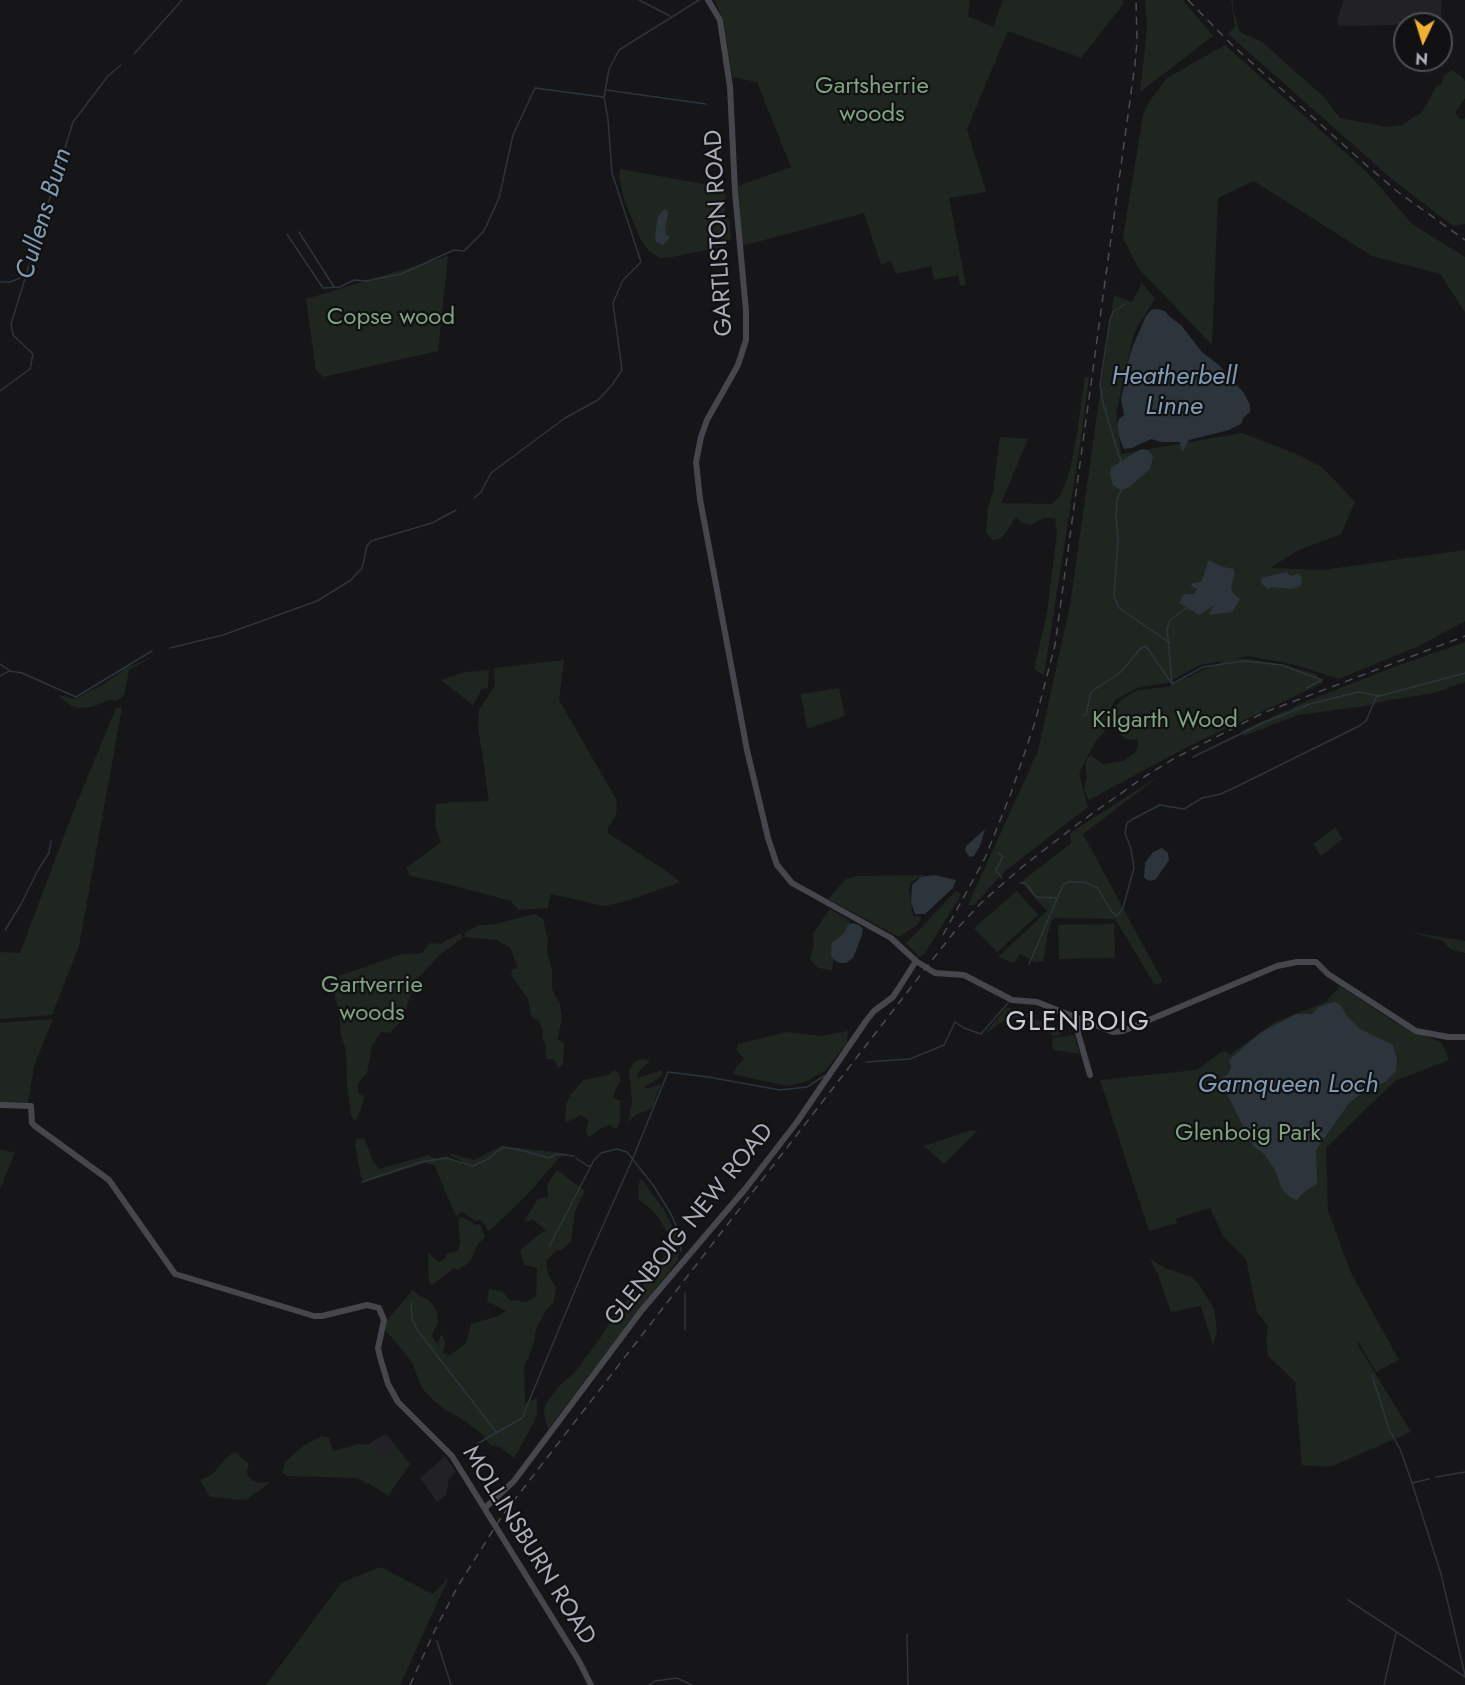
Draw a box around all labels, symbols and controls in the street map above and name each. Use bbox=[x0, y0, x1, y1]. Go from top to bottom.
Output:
north arrow bbox=[1393, 12, 1453, 72]
text: N bbox=[1415, 47, 1429, 70]
park label: Gartsherrie woods bbox=[815, 73, 929, 129]
street label: GARTLISTON ROAD bbox=[700, 129, 740, 337]
water label: Cullens Burn bbox=[10, 145, 80, 283]
park label: Copse wood bbox=[327, 304, 455, 332]
water label: Heatherbell Linne bbox=[1111, 362, 1237, 424]
park label: Kilgarth Wood bbox=[1092, 707, 1238, 735]
park label: Gartverrie woods bbox=[321, 972, 423, 1028]
district label: GLENBOIG bbox=[1006, 1007, 1150, 1039]
water label: Garnqueen Loch bbox=[1198, 1070, 1378, 1102]
street label: GLENBOIG NEW ROAD bbox=[600, 1118, 780, 1332]
park label: Glenboig Park bbox=[1175, 1120, 1321, 1148]
street label: MOLLINSBURN ROAD bbox=[455, 1441, 601, 1651]

